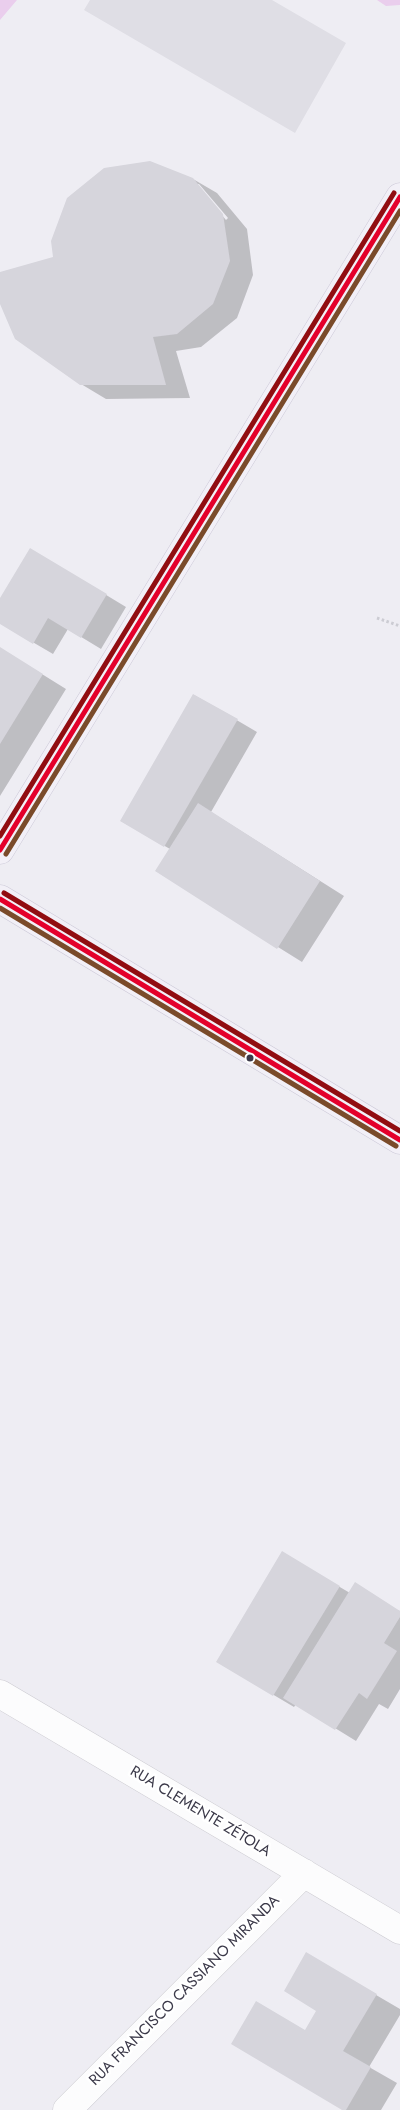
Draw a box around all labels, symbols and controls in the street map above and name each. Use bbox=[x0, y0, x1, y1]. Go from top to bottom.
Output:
unlabelled marker bbox=[245, 1053, 255, 1063]
street label: RUA CLEMENTE ZÉTOLA bbox=[126, 1763, 274, 1861]
street label: RUA FRANCISCO CASSIANO MIRANDA bbox=[86, 1892, 284, 2090]

